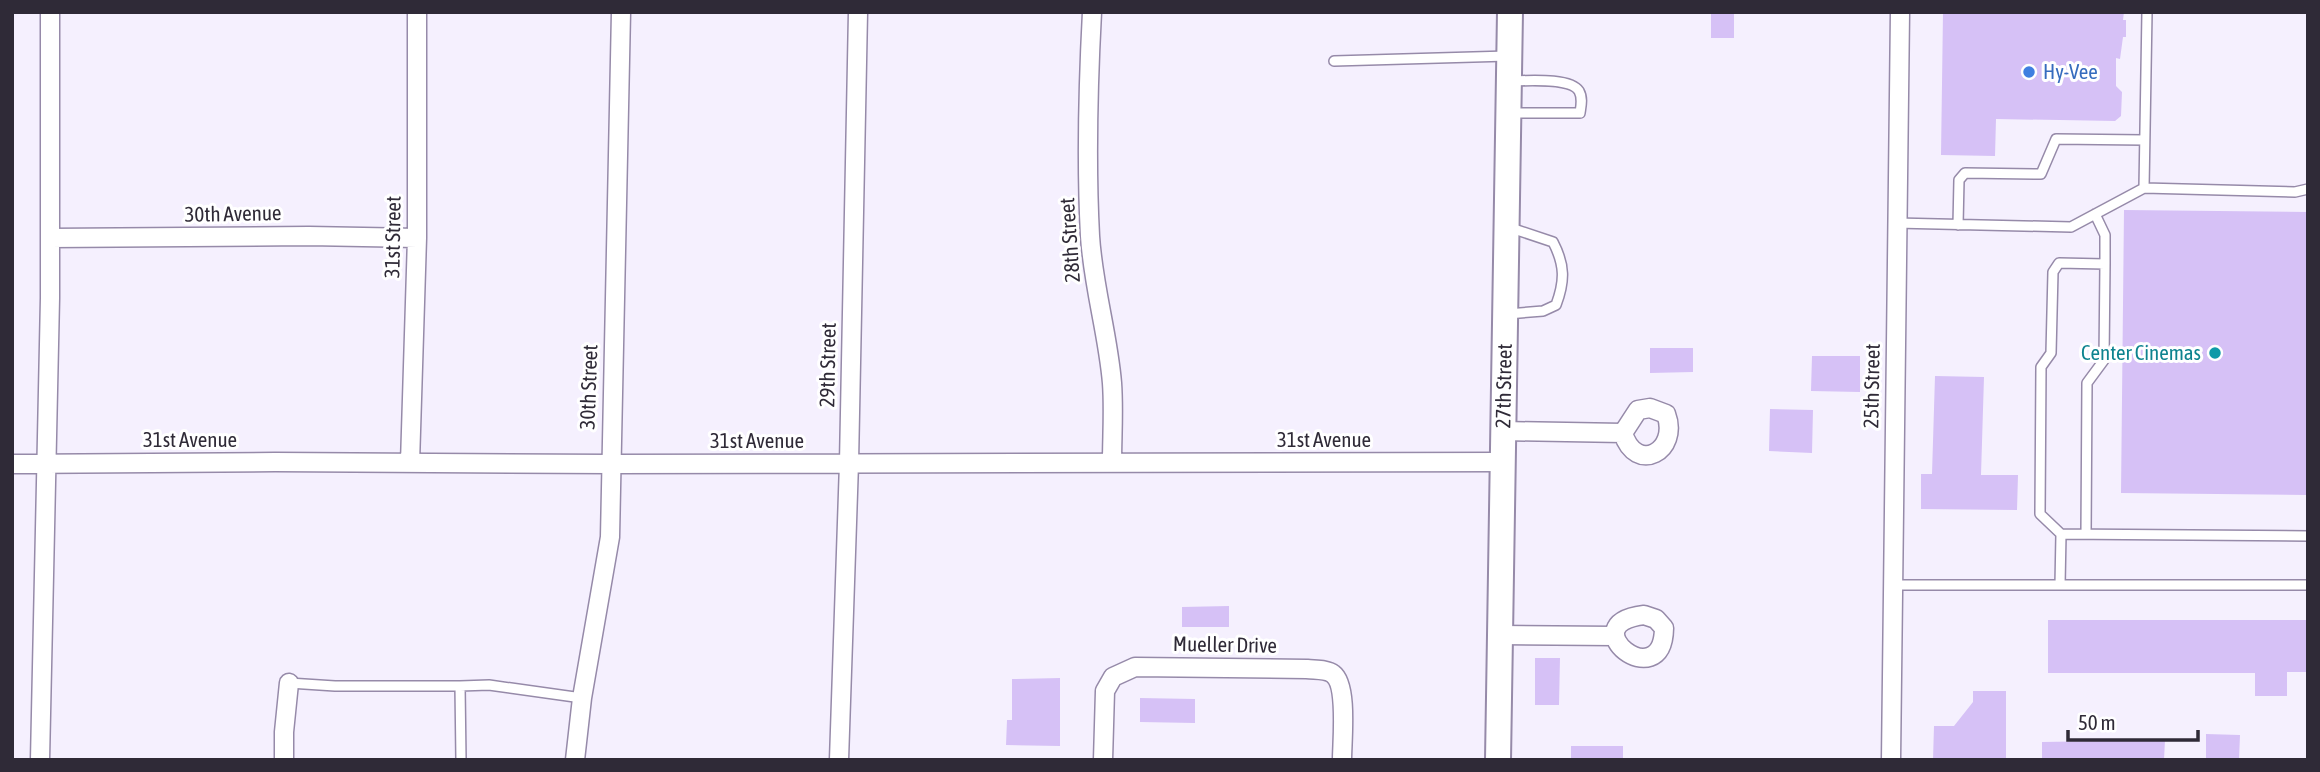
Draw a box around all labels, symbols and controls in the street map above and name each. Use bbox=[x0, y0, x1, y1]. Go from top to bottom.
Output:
place label: Hy-Vee bbox=[2043, 59, 2098, 83]
marker: Hy-Vee bbox=[2021, 64, 2037, 80]
street label: 31st Street bbox=[379, 196, 405, 278]
street label: 28th Street bbox=[1054, 197, 1084, 283]
street label: 30th Avenue bbox=[184, 200, 282, 226]
street label: 29th Street bbox=[814, 322, 840, 408]
place label: Center Cinemas bbox=[2081, 340, 2201, 364]
street label: 27th Street bbox=[1490, 343, 1516, 429]
street label: 25th Street bbox=[1858, 343, 1884, 429]
street label: 30th Street bbox=[575, 344, 601, 430]
marker: Center Cinemas bbox=[2207, 345, 2223, 361]
street label: 31st Avenue bbox=[143, 427, 237, 451]
street label: 31st Avenue bbox=[1277, 427, 1371, 451]
street label: 31st Avenue bbox=[710, 428, 804, 452]
street label: Mueller Drive bbox=[1173, 631, 1277, 657]
scale bar bbox=[2068, 698, 2198, 742]
text: 50 m bbox=[2078, 710, 2116, 734]

